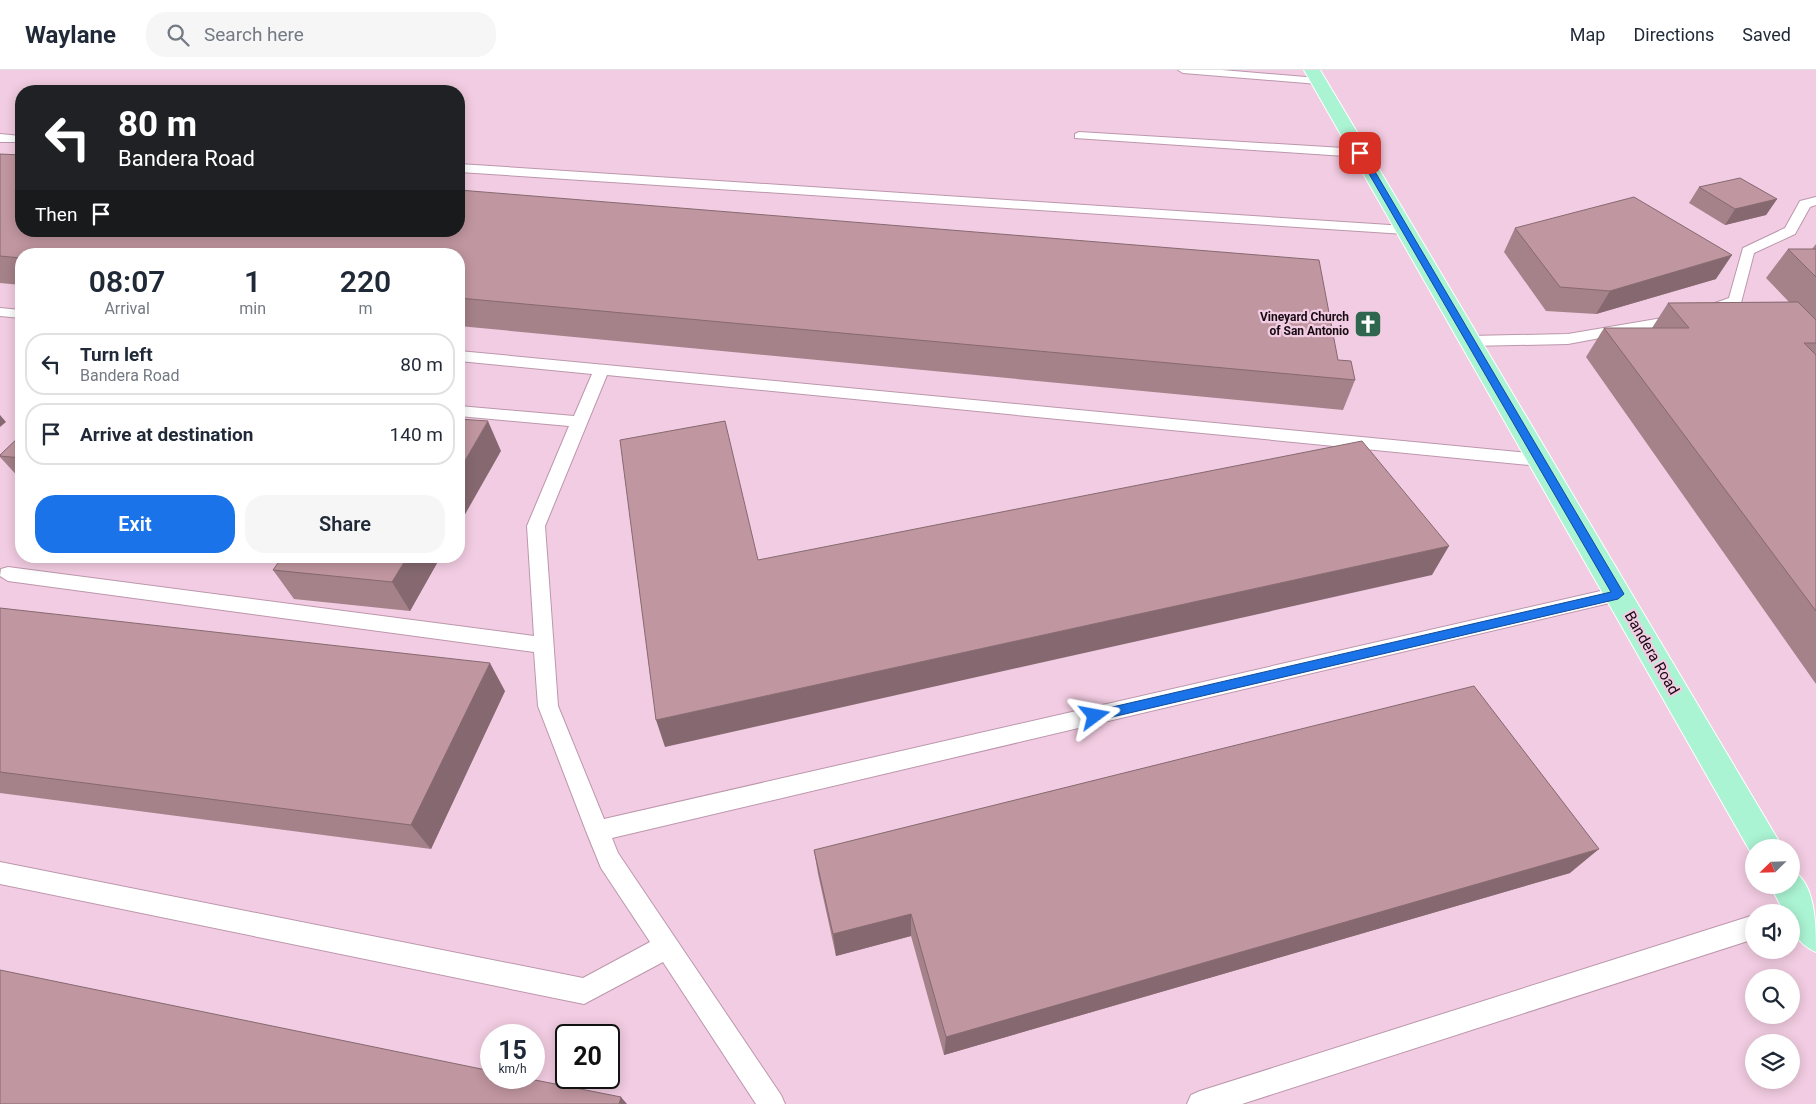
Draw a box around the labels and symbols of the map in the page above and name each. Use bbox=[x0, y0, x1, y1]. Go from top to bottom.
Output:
pin bbox=[1339, 132, 1381, 174]
church icon: Vineyard Church of San Antonio bbox=[1353, 309, 1383, 339]
place label: Vineyard Church of San Antonio bbox=[1260, 310, 1349, 338]
street label: Bandera Road bbox=[1621, 608, 1683, 698]
position arrow bbox=[1068, 689, 1120, 741]
north arrow bbox=[1745, 839, 1800, 894]
speed limit sign: 20 bbox=[555, 1024, 620, 1089]

